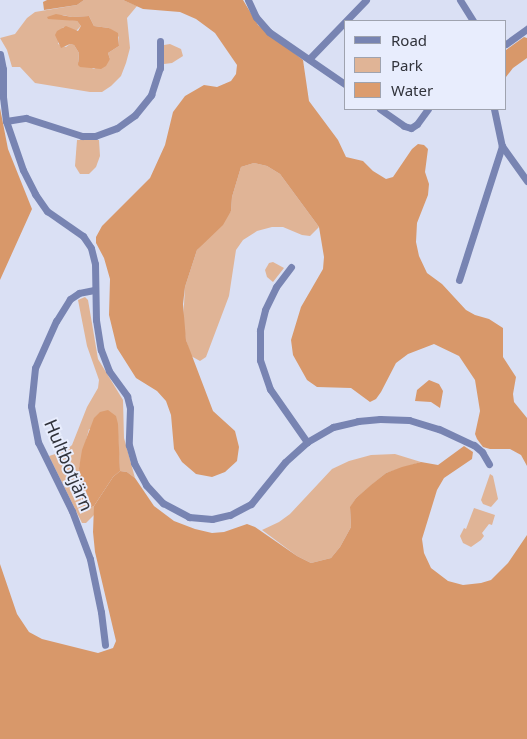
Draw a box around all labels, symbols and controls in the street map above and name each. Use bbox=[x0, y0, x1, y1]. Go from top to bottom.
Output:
legend bbox=[344, 20, 507, 110]
text: Road bbox=[391, 30, 427, 50]
text: Park bbox=[391, 55, 423, 75]
text: Water bbox=[391, 80, 433, 100]
street label: Hultbotjärn bbox=[40, 416, 98, 514]

